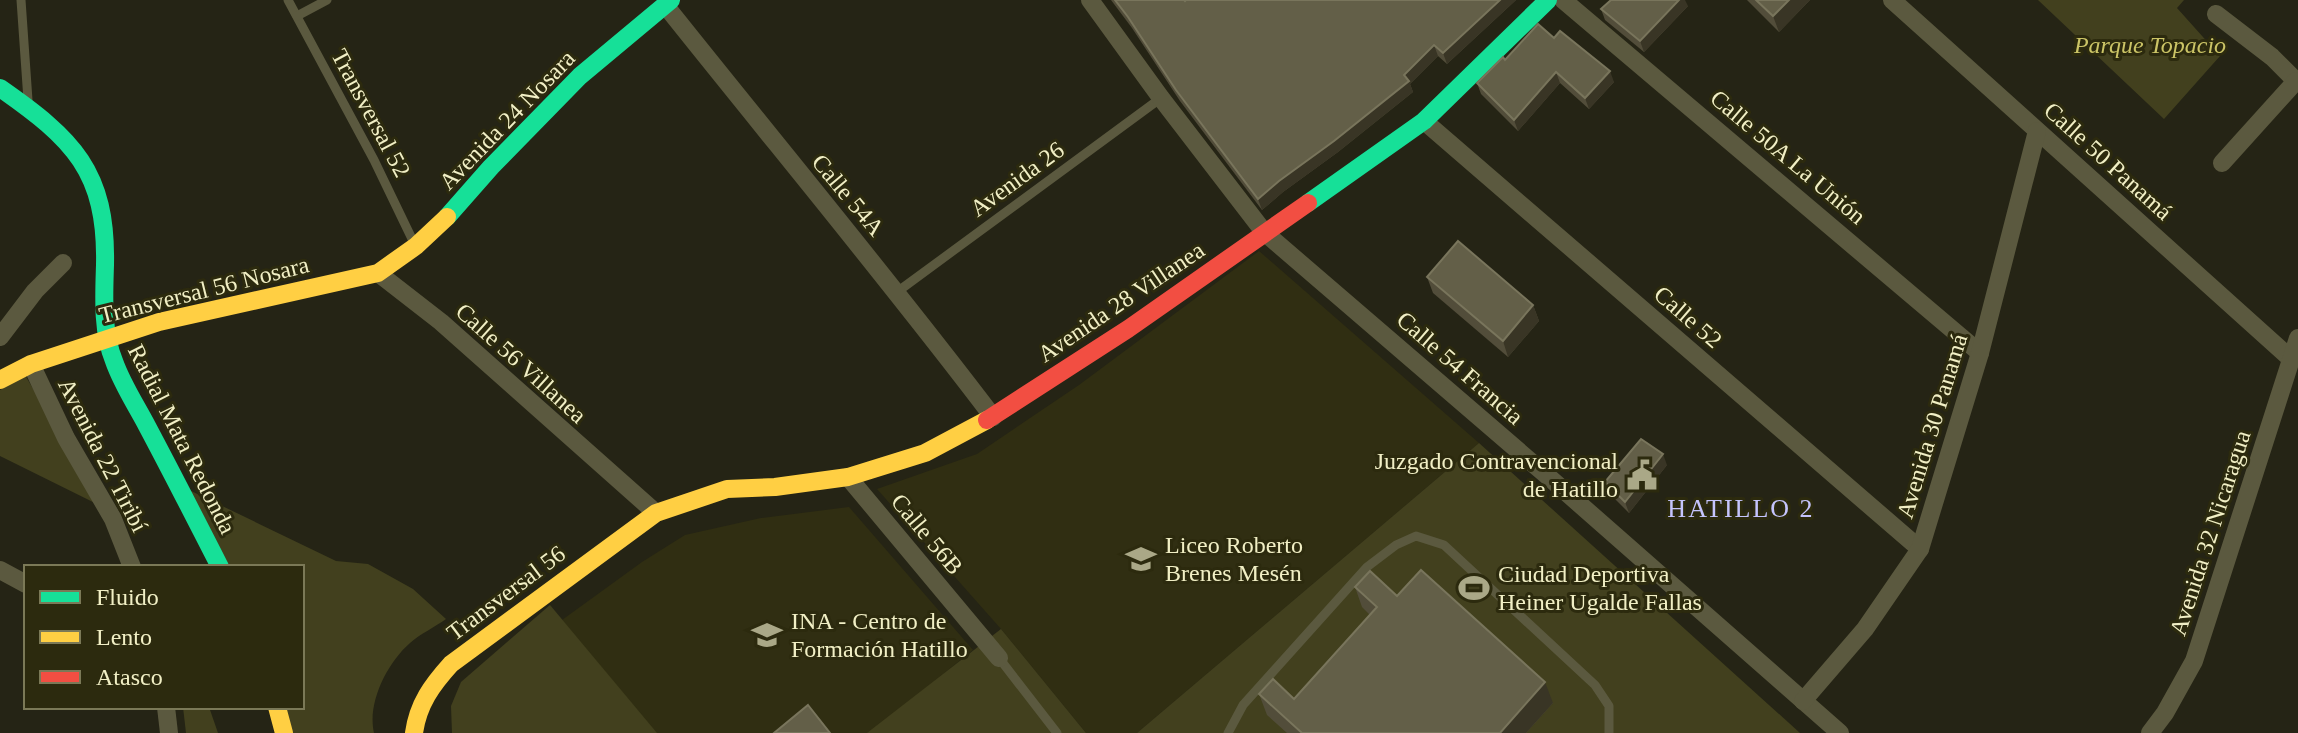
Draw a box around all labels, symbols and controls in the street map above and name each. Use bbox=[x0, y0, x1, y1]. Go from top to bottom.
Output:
park label: Parque Topacio bbox=[2073, 32, 2226, 58]
street label: Transversal 52 bbox=[326, 45, 416, 181]
street label: Avenida 24 Nosara bbox=[434, 45, 580, 195]
street label: Calle 50A La Unión bbox=[1705, 85, 1871, 229]
street label: Calle 50 Panamá bbox=[2039, 97, 2177, 225]
street label: Avenida 26 bbox=[965, 136, 1069, 222]
street label: Calle 54A bbox=[807, 149, 890, 241]
street label: Avenida 28 Villanea bbox=[1033, 237, 1209, 367]
street label: Transversal 56 Nosara bbox=[97, 251, 312, 329]
street label: Calle 52 bbox=[1649, 281, 1727, 353]
street label: Calle 56 Villanea bbox=[451, 298, 592, 428]
street label: Calle 54 Francia bbox=[1392, 306, 1529, 430]
street label: Avenida 30 Panamá bbox=[1892, 330, 1973, 521]
street label: Radial Mata Redonda bbox=[123, 340, 241, 538]
street label: Avenida 22 Tiribí bbox=[53, 374, 153, 536]
street label: Avenida 32 Nicaragua bbox=[2165, 427, 2256, 639]
place label: Juzgado Contravencional de Hatillo bbox=[1375, 448, 1618, 502]
public building icon: Juzgado Contravencional de Hatillo bbox=[1625, 458, 1659, 492]
street label: Calle 56B bbox=[886, 489, 968, 579]
district label: HATILLO 2 bbox=[1667, 494, 1815, 523]
place label: Liceo Roberto Brenes Mesén bbox=[1165, 532, 1303, 586]
street label: Transversal 56 bbox=[442, 540, 570, 646]
school or university icon: Liceo Roberto Brenes Mesén bbox=[1124, 542, 1158, 576]
place label: Ciudad Deportiva Heiner Ugalde Fallas bbox=[1498, 561, 1702, 615]
legend bbox=[24, 565, 304, 709]
sports icon: Ciudad Deportiva Heiner Ugalde Fallas bbox=[1457, 571, 1491, 605]
text: Fluido bbox=[96, 584, 159, 610]
place label: INA - Centro de Formación Hatillo bbox=[791, 608, 968, 662]
school or university icon: INA - Centro de Formación Hatillo bbox=[750, 618, 784, 652]
text: Lento bbox=[96, 624, 152, 650]
text: Atasco bbox=[96, 664, 163, 690]

